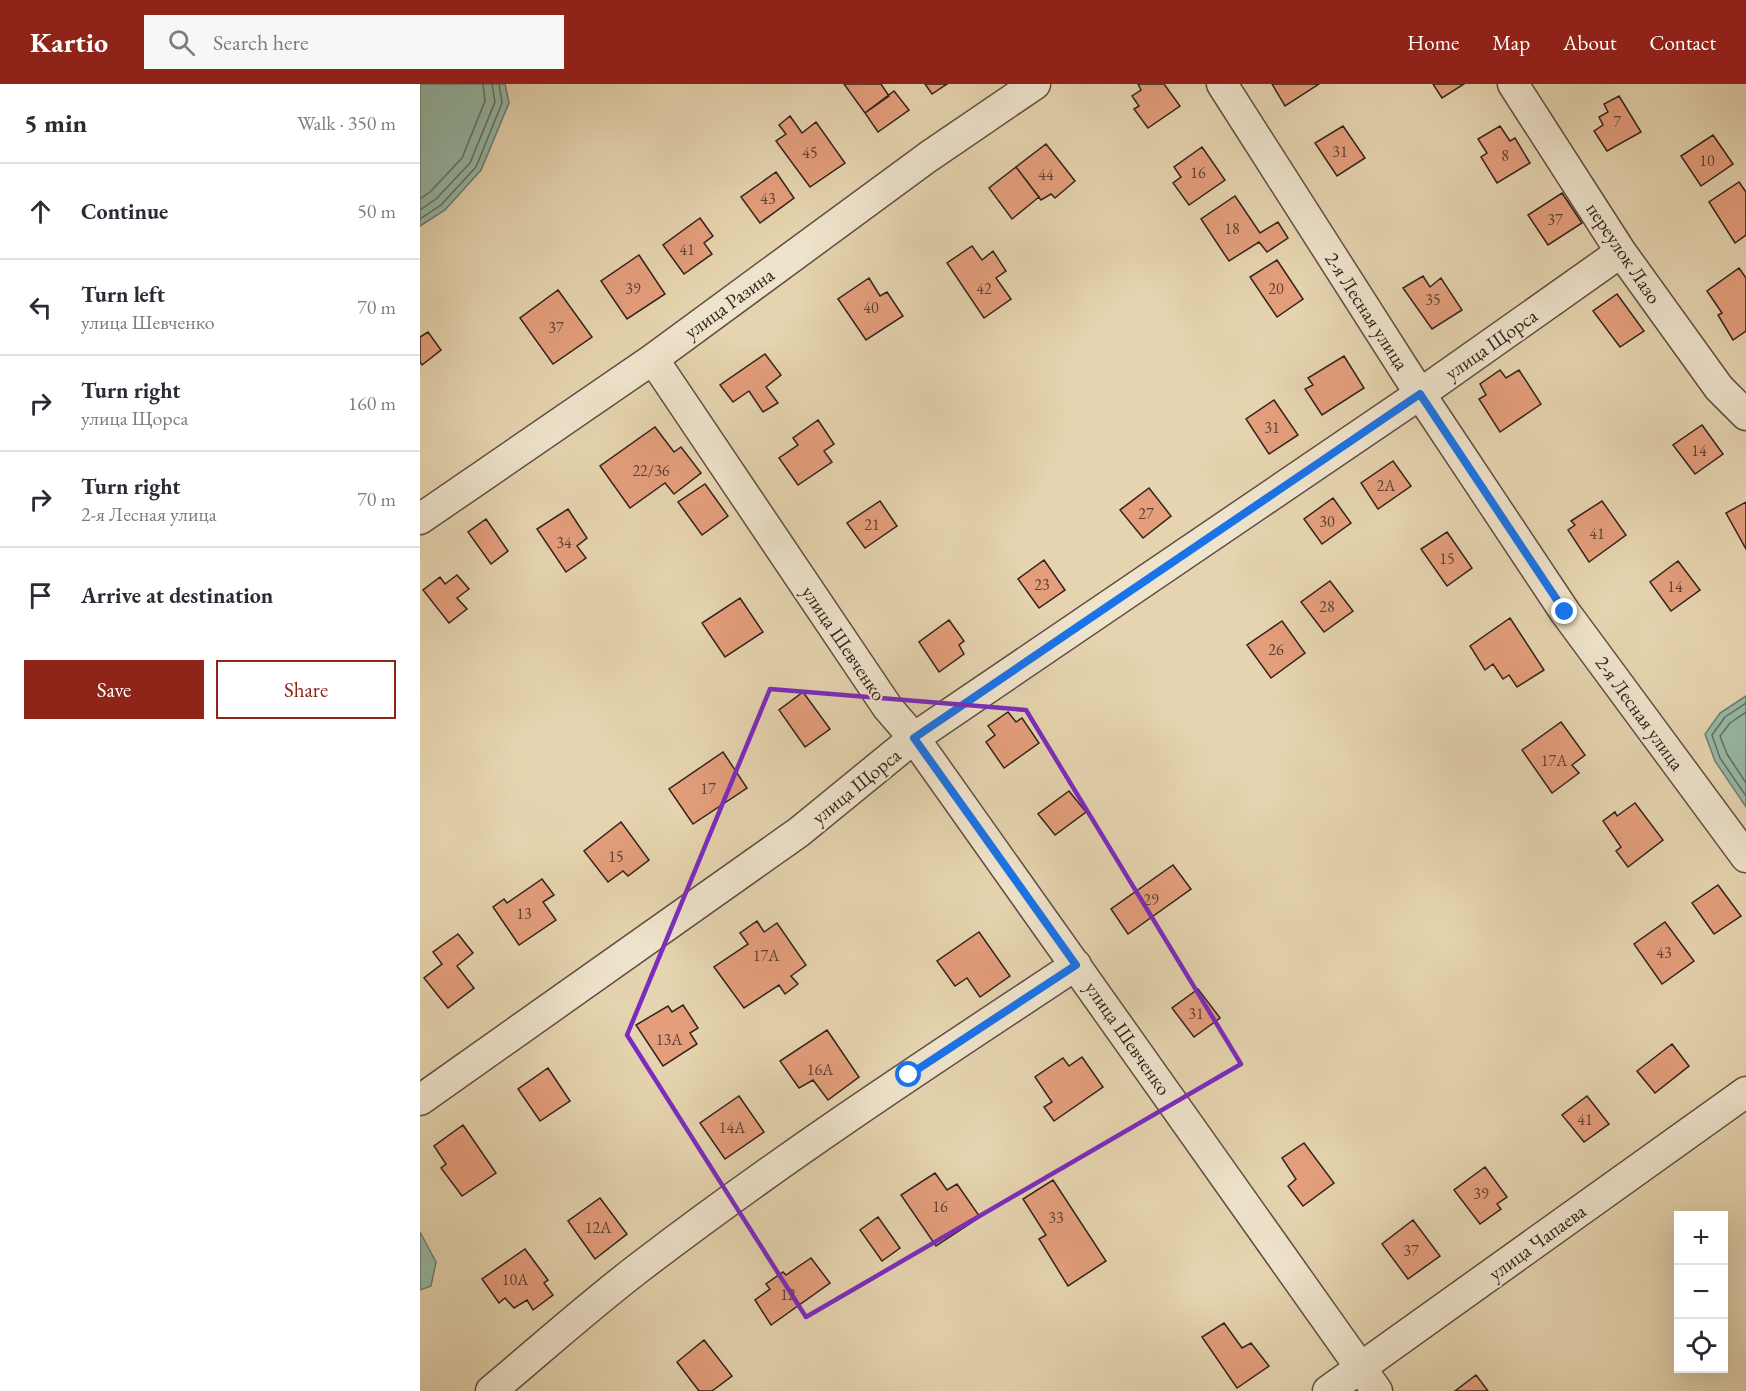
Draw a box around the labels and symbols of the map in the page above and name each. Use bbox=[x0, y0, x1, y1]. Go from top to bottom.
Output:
house number: 7 bbox=[1613, 111, 1621, 132]
house number: 31 bbox=[1332, 141, 1348, 162]
house number: 45 bbox=[802, 142, 818, 163]
house number: 8 bbox=[1501, 145, 1509, 166]
house number: 10 bbox=[1699, 150, 1715, 171]
house number: 16 bbox=[1190, 162, 1206, 183]
house number: 44 bbox=[1038, 164, 1054, 185]
house number: 43 bbox=[760, 188, 776, 209]
street label: переулок Лазо bbox=[1581, 197, 1668, 309]
house number: 37 bbox=[1547, 209, 1563, 230]
house number: 18 bbox=[1224, 218, 1240, 239]
house number: 41 bbox=[679, 239, 695, 260]
street label: 2-я Лесная улица bbox=[1319, 247, 1415, 375]
street label: улица Разина bbox=[679, 262, 779, 344]
house number: 39 bbox=[625, 278, 641, 299]
house number: 42 bbox=[976, 278, 992, 299]
house number: 20 bbox=[1268, 278, 1284, 299]
house number: 35 bbox=[1425, 289, 1441, 310]
house number: 40 bbox=[863, 297, 879, 318]
street label: улица Щорса bbox=[1440, 303, 1542, 385]
house number: 37 bbox=[548, 317, 564, 338]
house number: 31 bbox=[1264, 417, 1280, 438]
house number: 14 bbox=[1691, 440, 1707, 461]
house number: 22/36 bbox=[632, 460, 670, 481]
house number: 2А bbox=[1377, 475, 1396, 496]
house number: 27 bbox=[1138, 503, 1154, 524]
house number: 30 bbox=[1319, 511, 1335, 532]
house number: 21 bbox=[864, 514, 880, 535]
house number: 41 bbox=[1589, 523, 1605, 544]
house number: 34 bbox=[556, 532, 572, 553]
house number: 15 bbox=[1439, 548, 1455, 569]
house number: 23 bbox=[1034, 574, 1050, 595]
house number: 14 bbox=[1667, 576, 1683, 597]
street label: улица Шевченко bbox=[796, 580, 892, 706]
house number: 28 bbox=[1319, 596, 1335, 617]
route end bbox=[1551, 598, 1577, 624]
house number: 26 bbox=[1268, 639, 1284, 660]
street label: 2-я Лесная улица bbox=[1590, 650, 1690, 776]
street label: улица Щорса bbox=[806, 742, 906, 830]
house number: 17А bbox=[1541, 750, 1568, 771]
house number: 17 bbox=[700, 778, 716, 799]
house number: 15 bbox=[608, 846, 624, 867]
house number: 29 bbox=[1143, 889, 1159, 910]
house number: 13 bbox=[516, 903, 532, 924]
house number: 43 bbox=[1656, 942, 1672, 963]
house number: 17А bbox=[753, 945, 780, 966]
street label: улица Шевченко bbox=[1079, 976, 1177, 1100]
house number: 31 bbox=[1188, 1003, 1204, 1024]
house number: 13А bbox=[656, 1029, 683, 1050]
house number: 16А bbox=[807, 1059, 834, 1080]
route start bbox=[895, 1061, 921, 1087]
house number: 41 bbox=[1577, 1109, 1593, 1130]
house number: 14А bbox=[719, 1117, 746, 1138]
house number: 39 bbox=[1473, 1183, 1489, 1204]
house number: 16 bbox=[932, 1196, 948, 1217]
street label: улица Чапаева bbox=[1483, 1198, 1591, 1286]
house number: 33 bbox=[1048, 1207, 1064, 1228]
house number: 12А bbox=[585, 1217, 612, 1238]
house number: 37 bbox=[1403, 1240, 1419, 1261]
house number: 10А bbox=[502, 1269, 529, 1290]
house number: 12 bbox=[780, 1284, 796, 1305]

